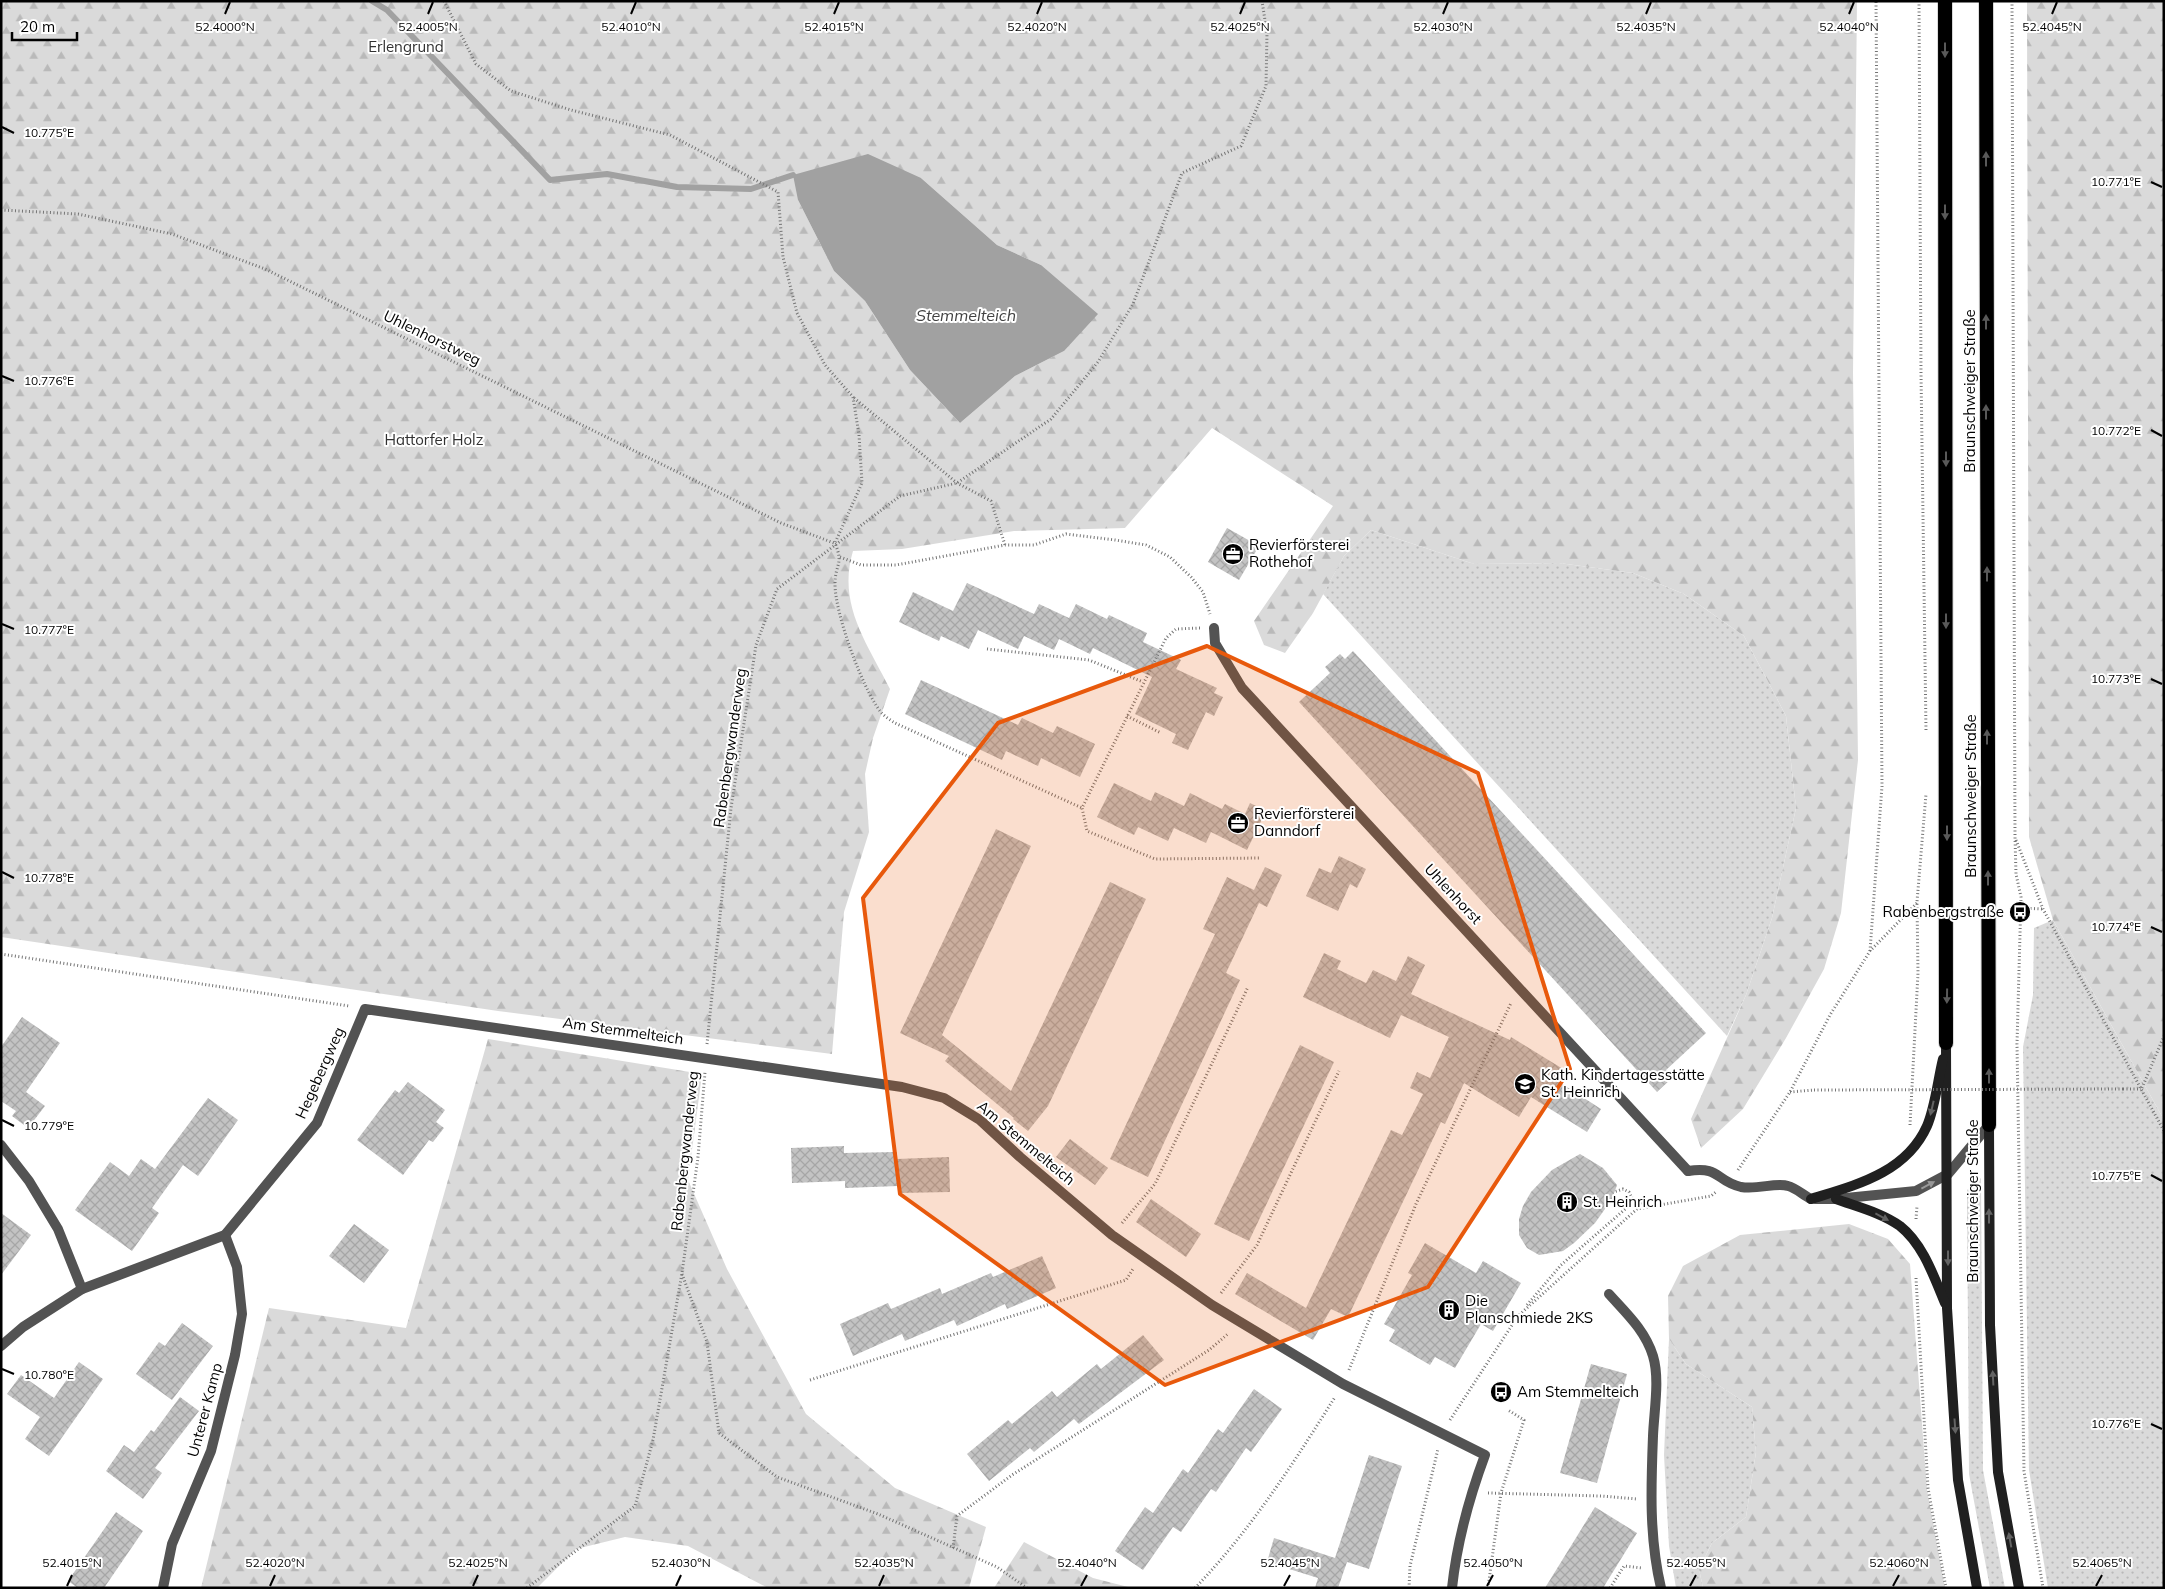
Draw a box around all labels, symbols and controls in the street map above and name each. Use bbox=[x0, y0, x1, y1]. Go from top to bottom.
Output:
scale bar bbox=[12, 10, 78, 42]
text: 20 m bbox=[20, 17, 55, 36]
text: 52.4000°N bbox=[195, 19, 255, 34]
text: 52.4005°N bbox=[398, 19, 458, 34]
text: 52.4010°N bbox=[601, 19, 661, 34]
text: 52.4015°N bbox=[804, 19, 864, 34]
text: 52.4020°N bbox=[1007, 19, 1067, 34]
text: 52.4025°N bbox=[1210, 19, 1270, 34]
text: 52.4030°N bbox=[1413, 19, 1473, 34]
text: 52.4035°N bbox=[1616, 19, 1676, 34]
text: 52.4040°N bbox=[1819, 19, 1879, 34]
text: 52.4045°N bbox=[2022, 19, 2082, 34]
park label: Erlengrund bbox=[368, 37, 444, 56]
one-way arrow bbox=[1941, 42, 1949, 58]
text: 10.775°E bbox=[24, 125, 74, 140]
one-way arrow bbox=[1982, 151, 1990, 167]
text: 10.771°E bbox=[2091, 174, 2141, 189]
one-way arrow bbox=[1941, 205, 1949, 221]
water label: Stemmelteich bbox=[916, 305, 1016, 325]
street label: Uhlenhorstweg bbox=[380, 306, 484, 369]
street label: Braunschweiger Straße bbox=[1960, 309, 1979, 473]
one-way arrow bbox=[1982, 314, 1990, 330]
text: 10.776°E bbox=[24, 373, 74, 388]
one-way arrow bbox=[1982, 403, 1990, 419]
text: 10.772°E bbox=[2091, 423, 2141, 438]
park label: Hattorfer Holz bbox=[385, 430, 484, 449]
one-way arrow bbox=[1942, 451, 1950, 467]
place label: Revierförsterei Rothehof bbox=[1249, 535, 1349, 571]
office icon: Revierförsterei Rothehof bbox=[1221, 542, 1245, 566]
one-way arrow bbox=[1983, 566, 1991, 582]
one-way arrow bbox=[1942, 614, 1950, 630]
text: 10.777°E bbox=[24, 622, 74, 637]
street label: Rabenbergwanderweg bbox=[709, 667, 750, 829]
text: 10.773°E bbox=[2091, 671, 2141, 686]
street label: Braunschweiger Straße bbox=[1961, 714, 1980, 878]
one-way arrow bbox=[1983, 728, 1991, 744]
place label: Revierförsterei Danndorf bbox=[1254, 804, 1354, 840]
office icon: Revierförsterei Danndorf bbox=[1226, 811, 1250, 835]
one-way arrow bbox=[1943, 826, 1951, 842]
street label: Uhlenhorst bbox=[1421, 860, 1486, 928]
text: 10.778°E bbox=[24, 870, 74, 885]
one-way arrow bbox=[1984, 870, 1992, 886]
bus stop icon: Rabenbergstraße bbox=[2008, 900, 2032, 924]
place label: Rabenbergstraße bbox=[1882, 902, 2004, 921]
text: 10.774°E bbox=[2091, 919, 2141, 934]
one-way arrow bbox=[1943, 988, 1951, 1004]
street label: Am Stemmelteich bbox=[561, 1013, 685, 1048]
street label: Hegebergweg bbox=[291, 1024, 348, 1122]
place label: Kath. Kindertagesstätte St. Heinrich bbox=[1541, 1065, 1705, 1101]
one-way arrow bbox=[1985, 1068, 1993, 1084]
street label: Rabenbergwanderweg bbox=[667, 1070, 702, 1232]
school or university icon: Kath. Kindertagesstätte St. Heinrich bbox=[1513, 1072, 1537, 1096]
street label: Am Stemmelteich bbox=[973, 1096, 1079, 1189]
one-way arrow bbox=[1928, 1100, 1936, 1115]
text: 10.779°E bbox=[24, 1118, 74, 1133]
street label: Braunschweiger Straße bbox=[1963, 1119, 1982, 1283]
text: 10.775°E bbox=[2091, 1168, 2141, 1183]
one-way arrow bbox=[1921, 1180, 1935, 1189]
building icon: St. Heinrich bbox=[1555, 1190, 1579, 1214]
place label: St. Heinrich bbox=[1583, 1192, 1662, 1211]
one-way arrow bbox=[1985, 1208, 1993, 1224]
one-way arrow bbox=[1875, 1212, 1889, 1221]
one-way arrow bbox=[1944, 1250, 1952, 1266]
place label: Die Planschmiede 2KS bbox=[1465, 1291, 1593, 1327]
building icon: Die Planschmiede 2KS bbox=[1437, 1298, 1461, 1322]
street label: Unterer Kamp bbox=[183, 1361, 226, 1459]
text: 10.780°E bbox=[24, 1367, 74, 1382]
one-way arrow bbox=[1988, 1370, 1996, 1386]
bus stop icon: Am Stemmelteich bbox=[1489, 1380, 1513, 1404]
place label: Am Stemmelteich bbox=[1517, 1382, 1639, 1401]
text: 10.776°E bbox=[2091, 1416, 2141, 1431]
one-way arrow bbox=[1951, 1419, 1959, 1435]
one-way arrow bbox=[2006, 1531, 2014, 1547]
text: 52.4015°N bbox=[42, 1555, 102, 1570]
text: 52.4020°N bbox=[245, 1555, 305, 1570]
text: 52.4025°N bbox=[448, 1555, 508, 1570]
text: 52.4030°N bbox=[651, 1555, 711, 1570]
text: 52.4035°N bbox=[854, 1555, 914, 1570]
text: 52.4040°N bbox=[1057, 1555, 1117, 1570]
text: 52.4045°N bbox=[1260, 1555, 1320, 1570]
text: 52.4050°N bbox=[1463, 1555, 1523, 1570]
text: 52.4055°N bbox=[1666, 1555, 1726, 1570]
text: 52.4060°N bbox=[1869, 1555, 1929, 1570]
text: 52.4065°N bbox=[2072, 1555, 2132, 1570]

